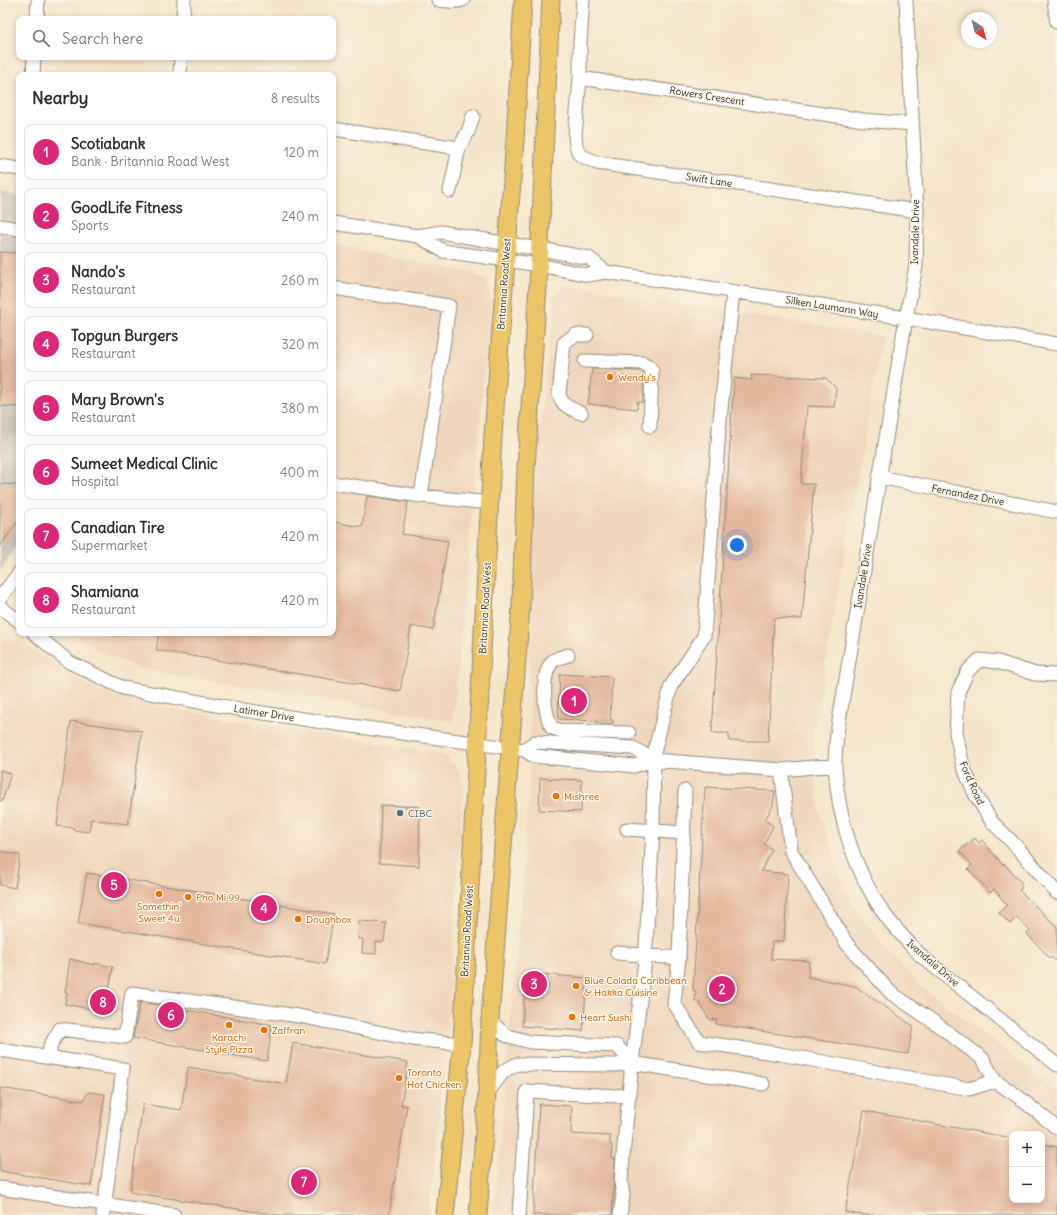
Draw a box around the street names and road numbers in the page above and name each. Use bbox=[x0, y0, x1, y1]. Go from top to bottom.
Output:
street label: Rowers Crescent bbox=[669, 84, 746, 108]
street label: Swift Lane bbox=[685, 170, 733, 190]
street label: Ivandale Drive bbox=[908, 199, 922, 265]
street label: Britannia Road West bbox=[494, 237, 514, 330]
street label: Silken Laumann Way bbox=[785, 293, 879, 321]
street label: Fernandez Drive bbox=[930, 482, 1006, 508]
street label: Ivandale Drive bbox=[851, 543, 875, 609]
street label: Britannia Road West bbox=[476, 561, 494, 654]
street label: Latimer Drive bbox=[233, 702, 295, 724]
street label: Ford Road bbox=[957, 759, 987, 807]
street label: Britannia Road West bbox=[458, 884, 476, 977]
street label: Ivandale Drive bbox=[904, 937, 962, 989]

